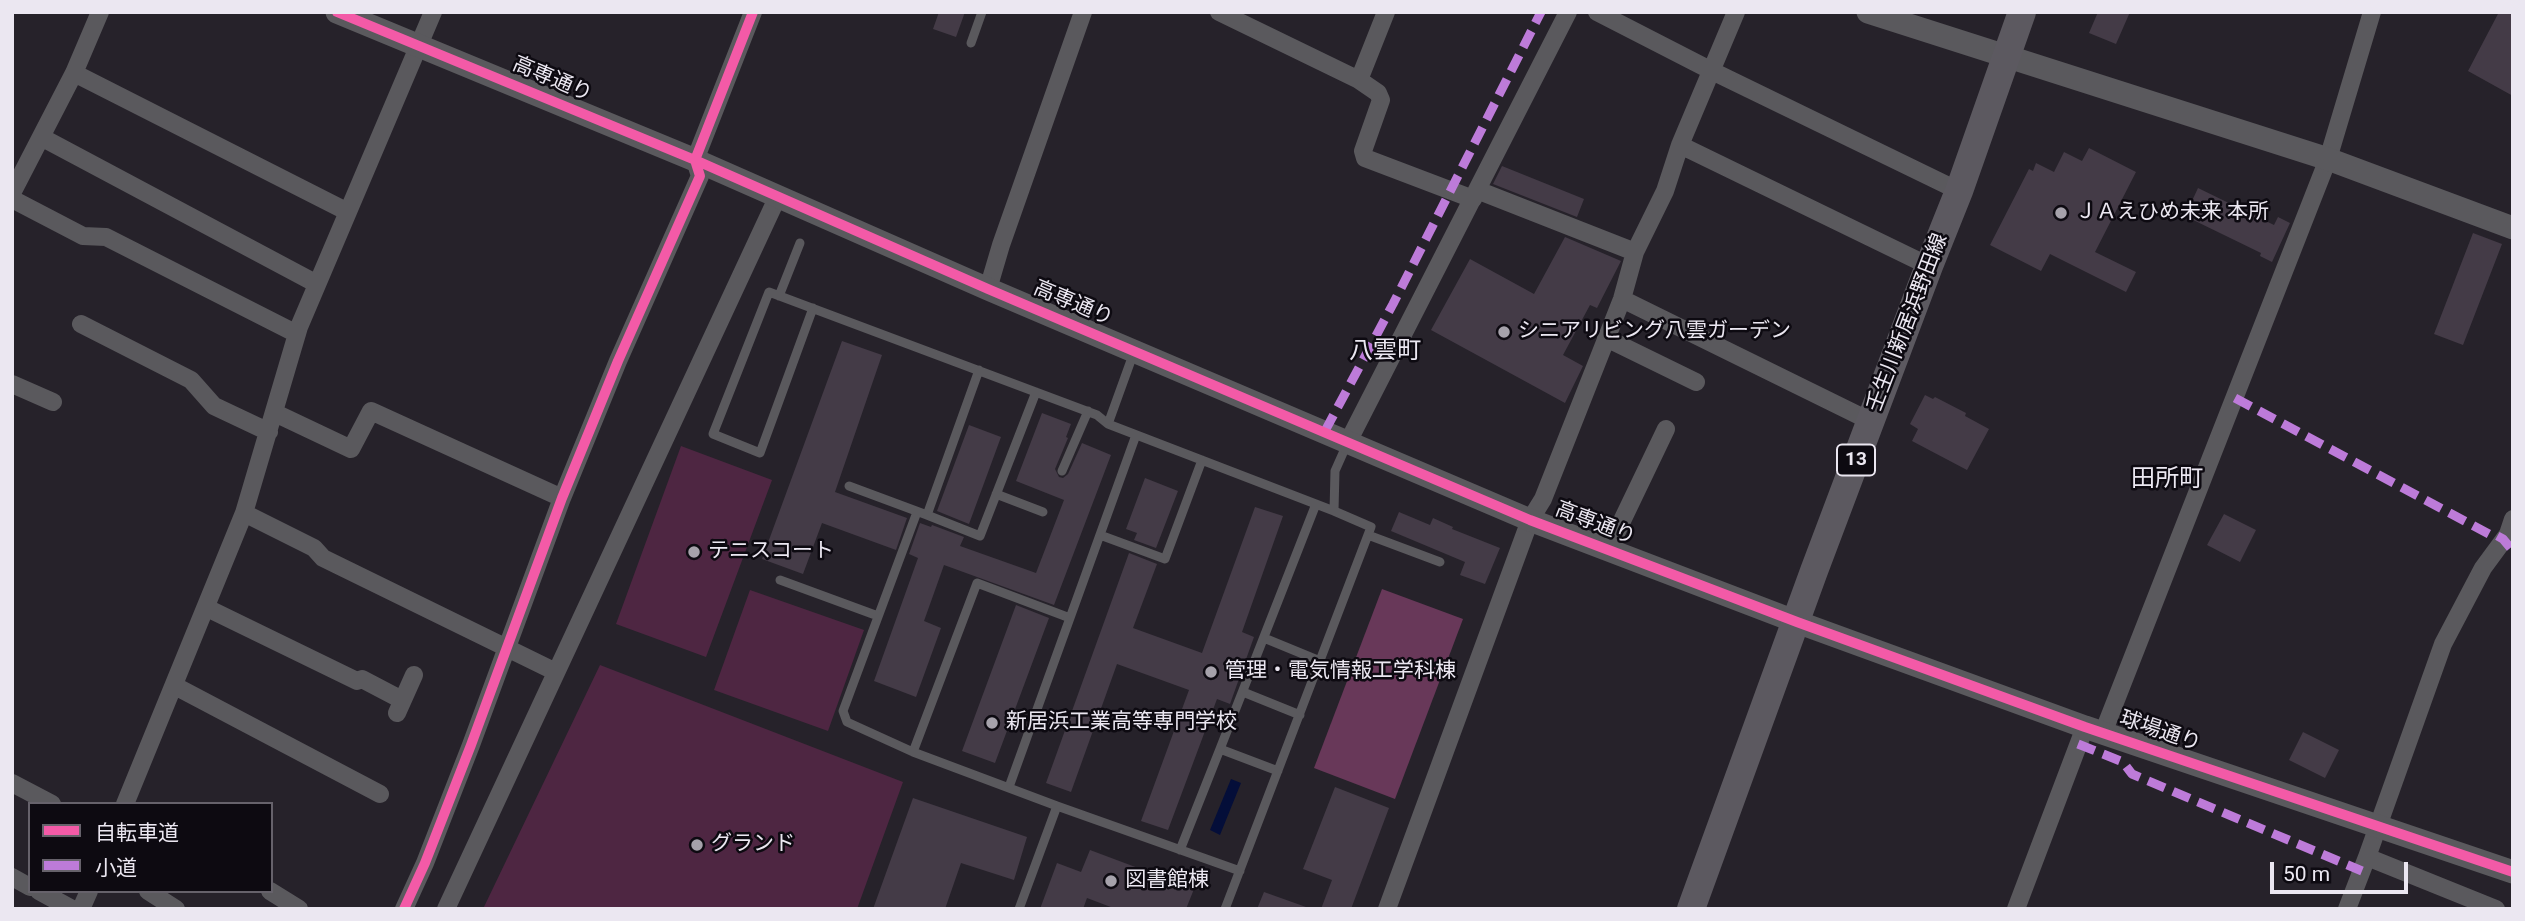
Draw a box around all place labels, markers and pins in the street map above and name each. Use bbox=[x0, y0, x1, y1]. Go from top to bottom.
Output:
place label: ＪＡえひめ未来 本所 bbox=[2075, 200, 2269, 226]
marker: ＪＡえひめ未来 本所 bbox=[2053, 205, 2069, 221]
place label: シニアリビング八雲ガーデン bbox=[1518, 319, 1791, 345]
marker: シニアリビング八雲ガーデン bbox=[1496, 324, 1512, 340]
place label: テニスコート bbox=[708, 539, 834, 565]
marker: テニスコート bbox=[686, 544, 702, 560]
place label: 管理・電気情報工学科棟 bbox=[1225, 659, 1456, 685]
marker: 管理・電気情報工学科棟 bbox=[1203, 664, 1219, 680]
place label: 新居浜工業高等専門学校 bbox=[1006, 710, 1237, 736]
marker: 新居浜工業高等専門学校 bbox=[984, 715, 1000, 731]
place label: グランド bbox=[711, 832, 795, 858]
marker: グランド bbox=[689, 837, 705, 853]
place label: 図書館棟 bbox=[1125, 868, 1209, 894]
marker: 図書館棟 bbox=[1103, 873, 1119, 889]

